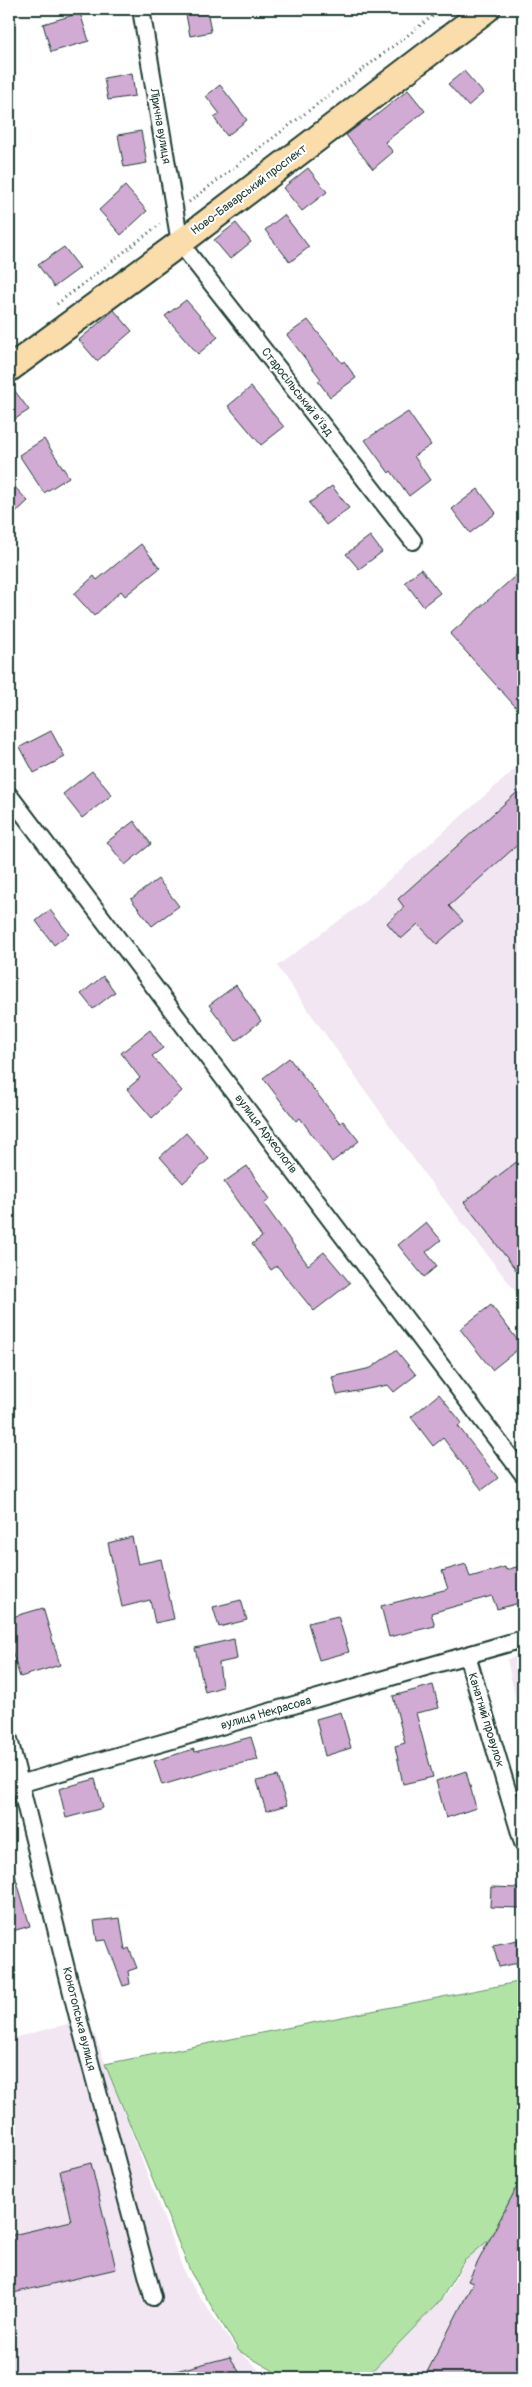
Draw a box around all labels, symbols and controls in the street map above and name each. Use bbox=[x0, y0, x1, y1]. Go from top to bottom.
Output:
street label: Лірична вулиця bbox=[146, 86, 174, 165]
street label: Ново-Баварський проспект bbox=[188, 141, 310, 239]
street label: Старосільський в'їзд bbox=[258, 345, 337, 440]
street label: вулиця Археологів bbox=[231, 1091, 301, 1177]
street label: Канатний провулок bbox=[465, 1671, 507, 1769]
street label: вулиця Некрасова bbox=[219, 1693, 313, 1733]
street label: Конотопська вулиця bbox=[59, 1966, 99, 2073]

